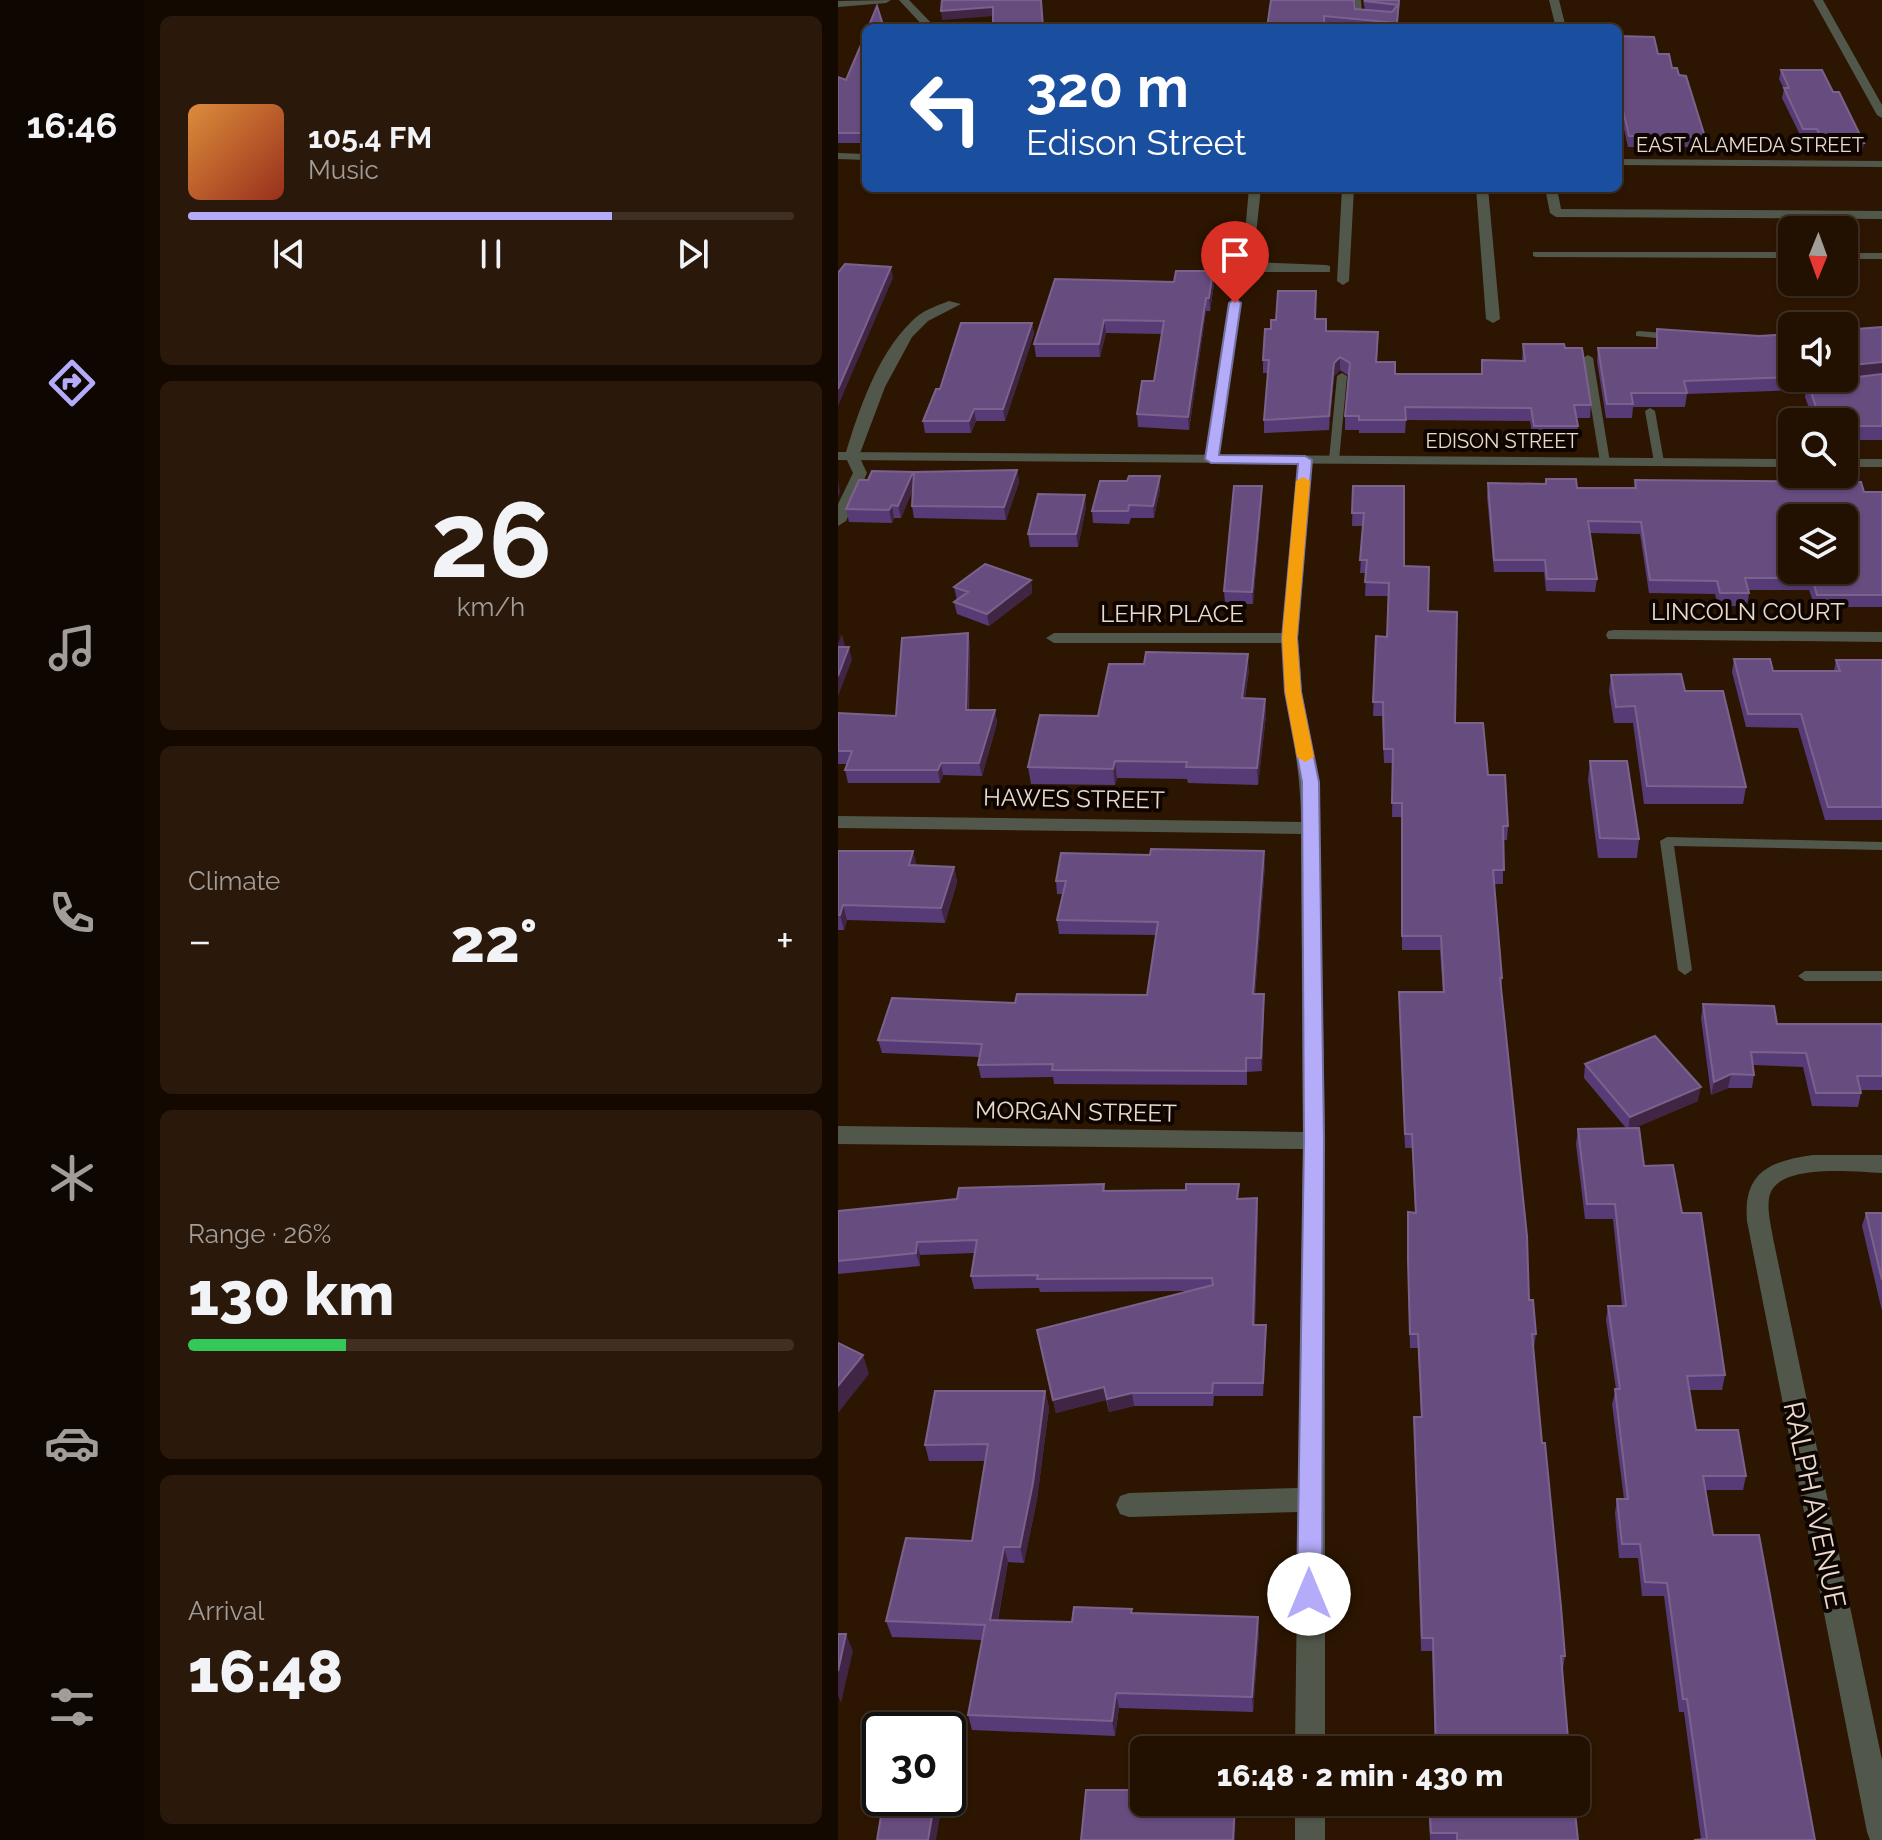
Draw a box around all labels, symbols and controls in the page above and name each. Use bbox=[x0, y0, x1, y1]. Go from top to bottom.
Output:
text: 320 m bbox=[1026, 54, 1189, 120]
icon: left bbox=[894, 56, 998, 160]
text: 16:46 bbox=[27, 104, 117, 146]
text: 105.4 FM bbox=[308, 120, 432, 155]
text: Edison Street bbox=[1026, 121, 1246, 163]
street label: EAST ALAMEDA STREET bbox=[1636, 133, 1864, 157]
text: Music bbox=[308, 155, 379, 185]
north arrow bbox=[1778, 216, 1858, 296]
map controls bbox=[1778, 216, 1858, 584]
pin bbox=[1201, 221, 1269, 303]
icon: previous bbox=[267, 232, 311, 276]
icon: pause bbox=[469, 232, 513, 276]
icon: next bbox=[671, 232, 715, 276]
icon: arrive bbox=[1213, 233, 1257, 277]
button: sound bbox=[1778, 312, 1858, 392]
icon: directions bbox=[44, 355, 100, 411]
button: search bbox=[1778, 408, 1858, 488]
street label: EDISON STREET bbox=[1425, 429, 1579, 453]
text: 26 bbox=[430, 479, 552, 601]
button: layers bbox=[1778, 504, 1858, 584]
text: km/h bbox=[457, 592, 525, 622]
street label: LINCOLN COURT bbox=[1651, 597, 1845, 626]
street label: LEHR PLACE bbox=[1100, 599, 1244, 628]
icon: music bbox=[44, 620, 100, 676]
street label: HAWES STREET bbox=[983, 782, 1165, 815]
text: Climate bbox=[188, 866, 280, 896]
icon: phone bbox=[44, 885, 100, 941]
text: 22° bbox=[450, 906, 537, 976]
text: − bbox=[188, 915, 212, 966]
text: + bbox=[776, 915, 794, 966]
street label: MORGAN STREET bbox=[975, 1095, 1177, 1128]
icon: climate bbox=[44, 1150, 100, 1206]
text: Range · 26% bbox=[188, 1219, 331, 1249]
text: 130 km bbox=[188, 1259, 394, 1329]
street label: RALPH AVENUE bbox=[1776, 1399, 1853, 1612]
icon: car bbox=[44, 1415, 100, 1471]
position arrow bbox=[1267, 1552, 1351, 1636]
text: Arrival bbox=[188, 1596, 264, 1626]
text: 16:48 bbox=[188, 1636, 343, 1706]
icon: filters bbox=[44, 1679, 100, 1735]
speed limit sign: 30 bbox=[862, 1712, 966, 1816]
text: 16:48 · 2 min · 430 m bbox=[1217, 1758, 1503, 1793]

